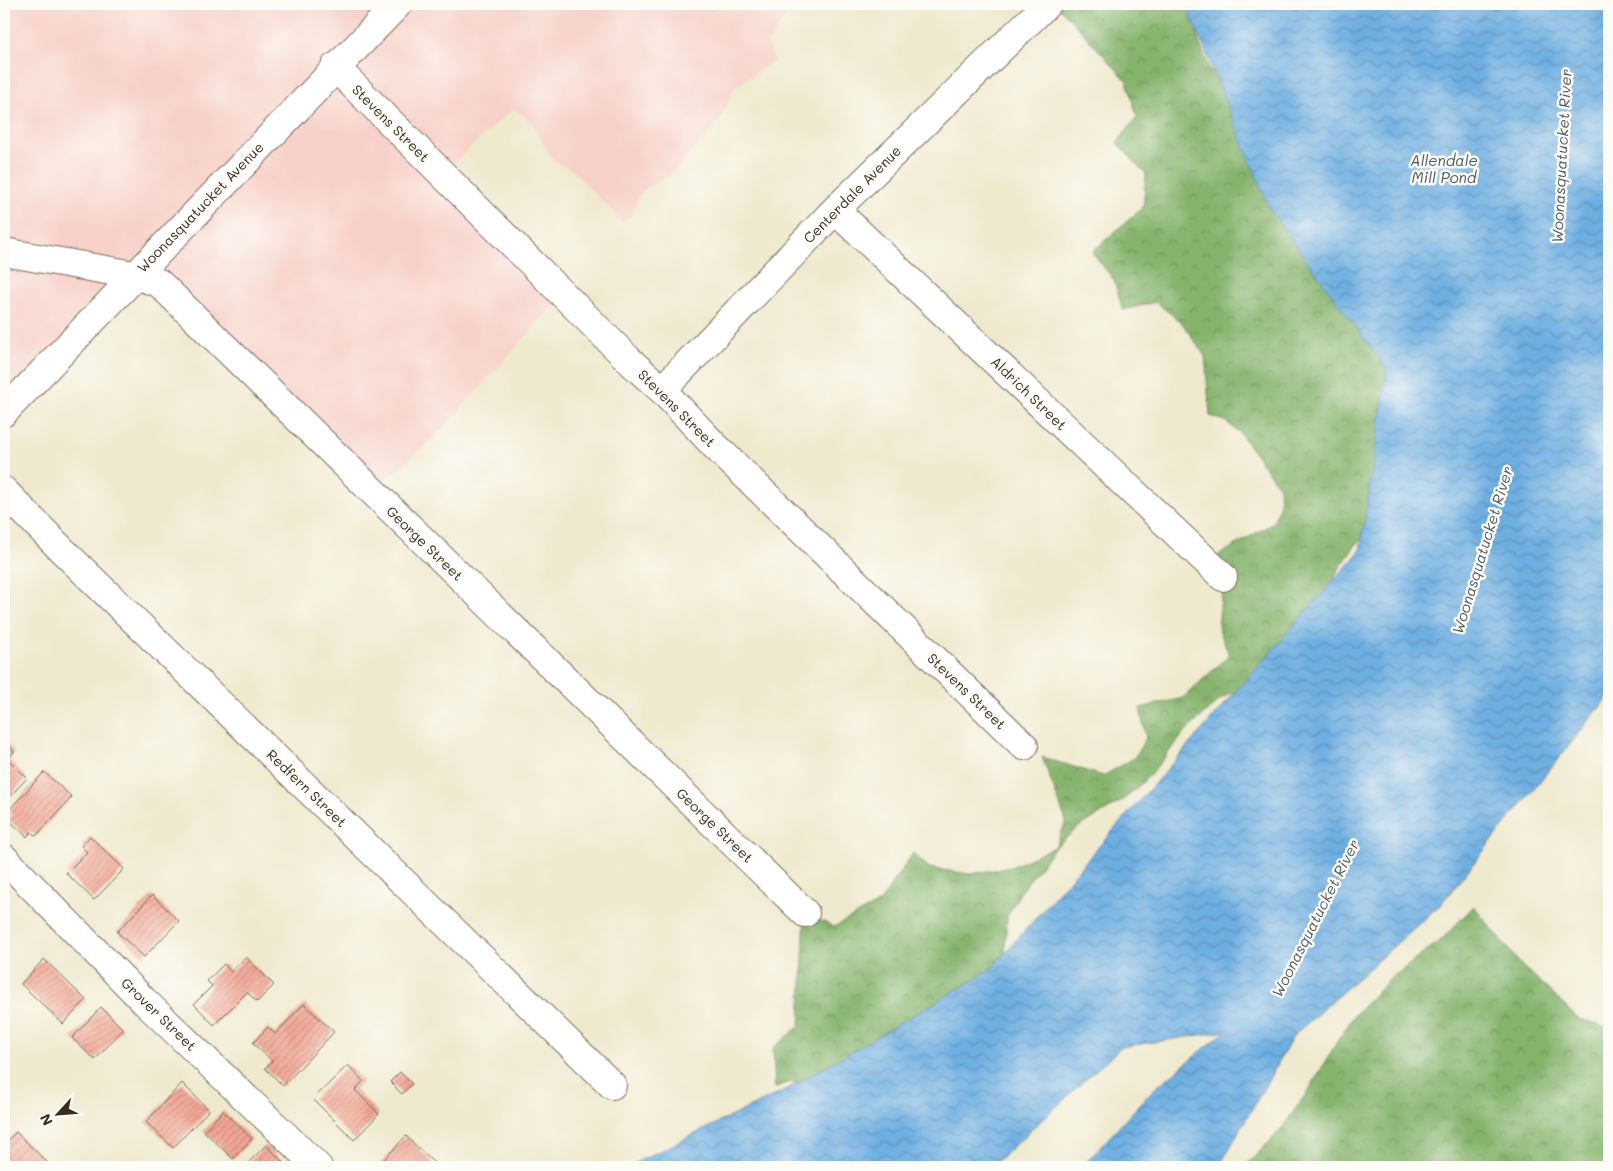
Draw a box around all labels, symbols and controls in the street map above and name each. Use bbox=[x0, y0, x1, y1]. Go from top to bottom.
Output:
water label: Woonasquatucket River bbox=[1546, 68, 1576, 244]
street label: Stevens Street bbox=[348, 80, 434, 166]
street label: Woonasquatucket Avenue bbox=[132, 138, 268, 276]
street label: Centerdale Avenue bbox=[799, 141, 905, 247]
water label: Allendale Mill Pond bbox=[1410, 150, 1478, 187]
street label: Aldrich Street bbox=[987, 352, 1071, 434]
street label: Stevens Street bbox=[634, 365, 720, 451]
water label: Woonasquatucket River bbox=[1447, 463, 1517, 636]
street label: George Street bbox=[382, 501, 468, 585]
street label: Stevens Street bbox=[924, 649, 1010, 733]
street label: Redfern Street bbox=[263, 745, 351, 831]
street label: George Street bbox=[672, 783, 758, 867]
water label: Woonasquatucket River bbox=[1267, 835, 1364, 1000]
street label: Grover Street bbox=[117, 973, 201, 1055]
north arrow bbox=[32, 1088, 82, 1138]
text: N bbox=[35, 1111, 57, 1129]

